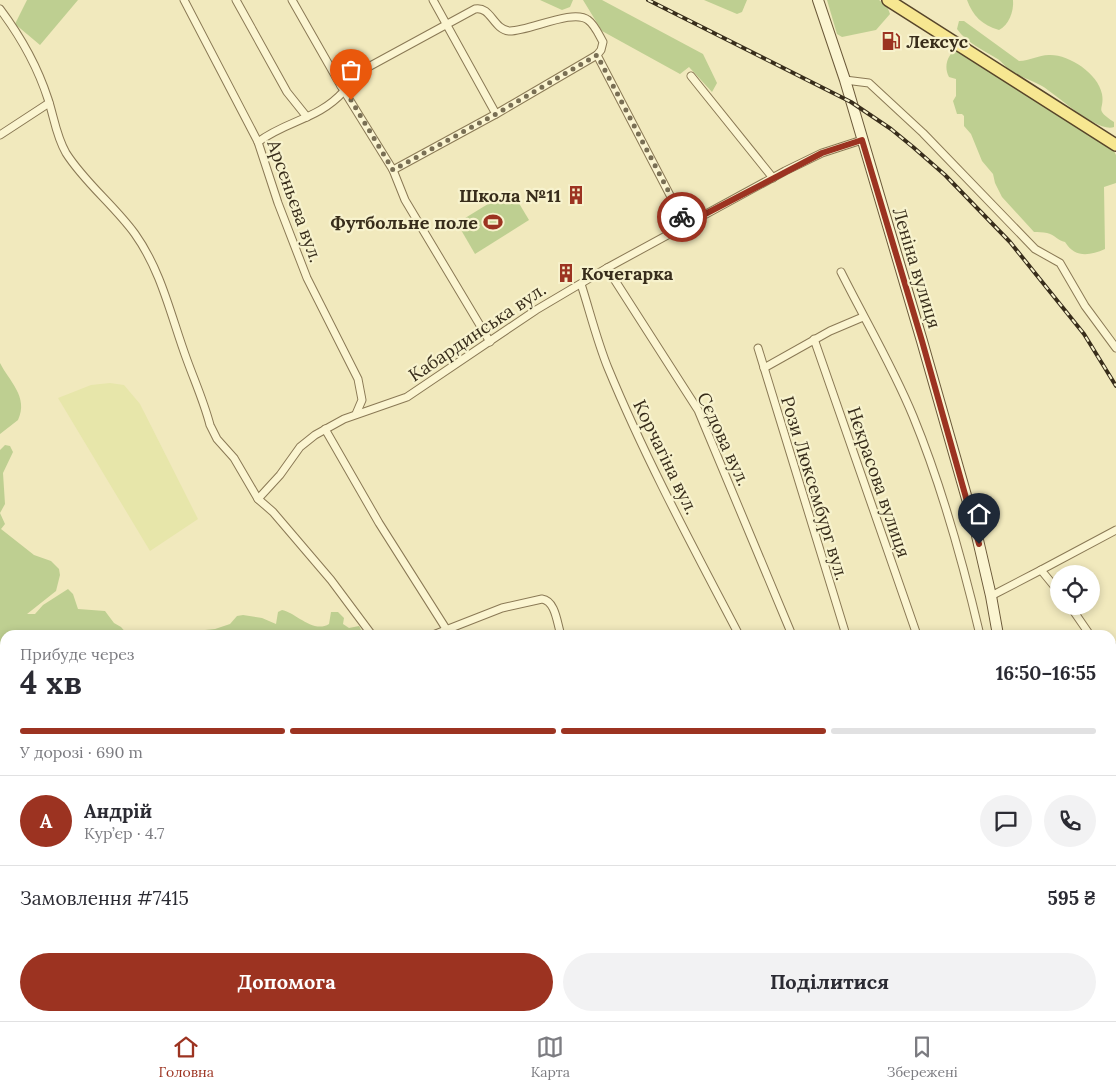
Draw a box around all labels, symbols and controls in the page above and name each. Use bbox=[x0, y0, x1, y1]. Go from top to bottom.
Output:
fuel station icon: Лексус bbox=[880, 30, 902, 52]
place label: Лексус bbox=[906, 30, 969, 53]
pin bbox=[330, 49, 372, 100]
icon: bag bbox=[337, 56, 365, 84]
street label: Арсеньєва вул. bbox=[262, 136, 328, 265]
place label: Школа №11 bbox=[459, 184, 561, 207]
building icon: Школа №11 bbox=[565, 184, 587, 206]
courier bbox=[657, 192, 707, 242]
icon: bike bbox=[668, 203, 696, 231]
street label: Леніна вулиця bbox=[888, 205, 946, 331]
place label: Футбольне поле bbox=[330, 211, 478, 234]
sports icon: Футбольне поле bbox=[482, 211, 504, 233]
building icon: Кочегарка bbox=[555, 262, 577, 284]
place label: Кочегарка bbox=[581, 262, 674, 285]
street label: Кабардинська вул. bbox=[404, 277, 550, 387]
street label: Сєдова вул. bbox=[692, 389, 756, 489]
street label: Рози Люксембург вул. bbox=[776, 393, 854, 583]
street label: Корчагіна вул. bbox=[628, 396, 704, 518]
street label: Нєкрасова вулиця bbox=[842, 404, 916, 560]
pin bbox=[958, 493, 1000, 544]
icon: home bbox=[965, 500, 993, 528]
map controls bbox=[1050, 565, 1100, 615]
button: locate bbox=[1050, 565, 1100, 615]
text: Прибуде через bbox=[20, 644, 134, 664]
text: 16:50–16:55 bbox=[996, 661, 1096, 685]
text: 4 хв bbox=[20, 662, 82, 703]
text: У дорозі · 690 m bbox=[20, 742, 143, 762]
button: chat bbox=[980, 795, 1032, 847]
button: phone bbox=[1044, 795, 1096, 847]
text: Андрій bbox=[84, 799, 152, 823]
text: А bbox=[40, 809, 52, 833]
text: Кур’єр · 4.7 bbox=[84, 823, 164, 843]
text: Замовлення #7415 bbox=[20, 886, 189, 910]
text: 595 ₴ bbox=[1047, 886, 1096, 910]
button: Допомога bbox=[20, 953, 553, 1011]
button: Поділитися bbox=[563, 953, 1096, 1011]
tab: Головна bbox=[158, 1033, 214, 1081]
tab: Карта bbox=[531, 1033, 570, 1081]
tab: Збережені bbox=[887, 1033, 958, 1081]

